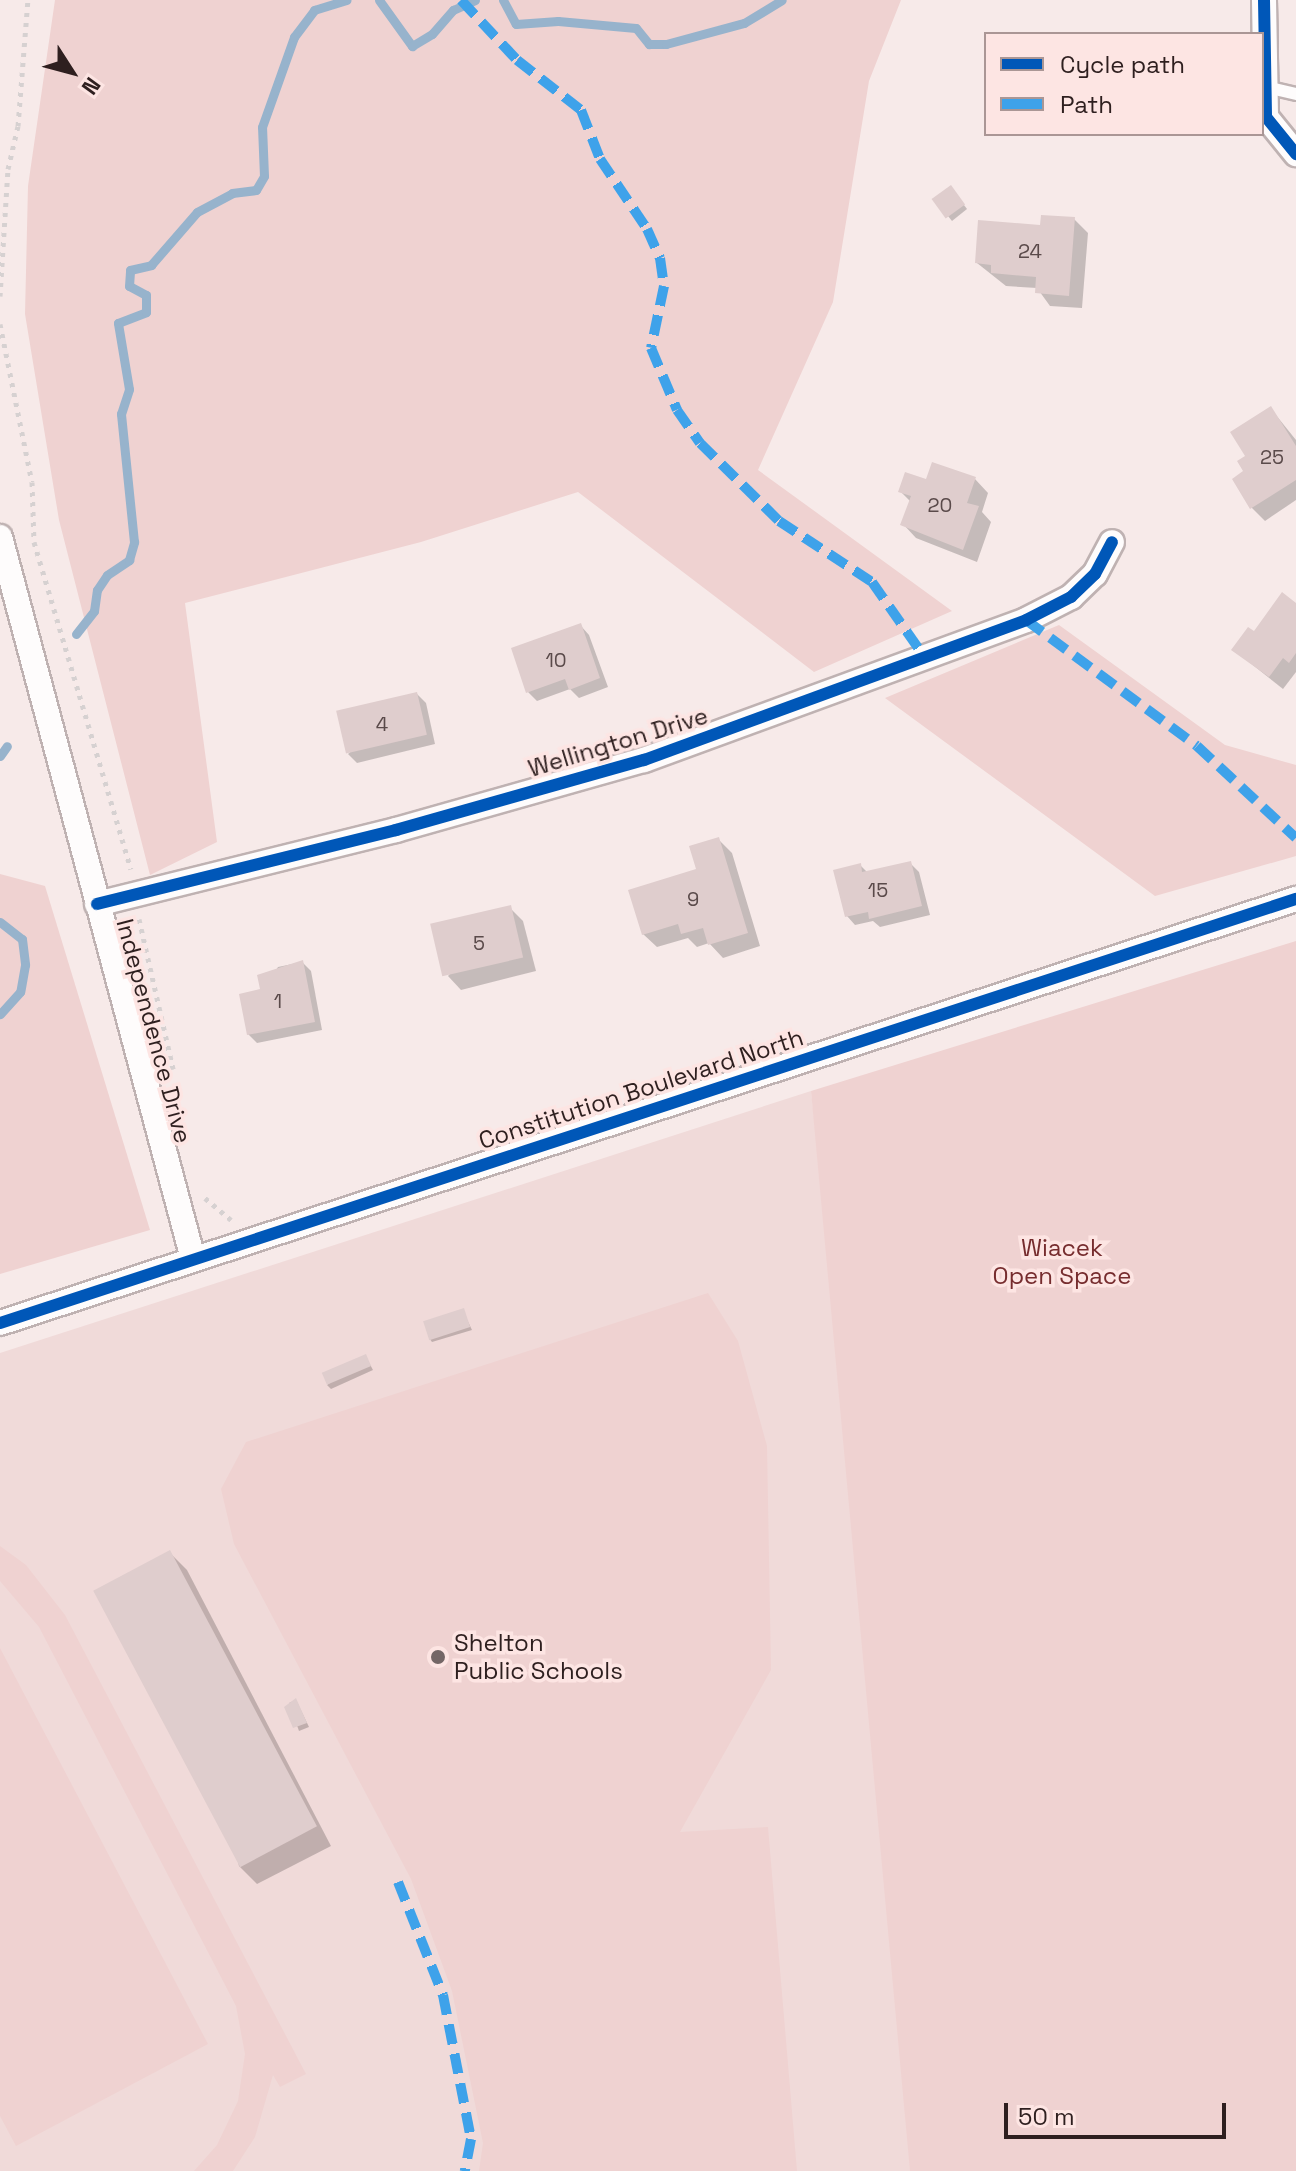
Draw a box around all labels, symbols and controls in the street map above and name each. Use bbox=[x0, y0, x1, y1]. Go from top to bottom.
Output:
north arrow bbox=[32, 32, 112, 112]
legend bbox=[984, 32, 1264, 136]
text: Cycle path bbox=[1060, 49, 1185, 80]
text: N bbox=[76, 72, 107, 100]
text: Path bbox=[1060, 89, 1113, 120]
house number: 24 bbox=[1018, 239, 1042, 263]
house number: 25 bbox=[1260, 445, 1284, 469]
house number: 20 bbox=[928, 493, 952, 517]
house number: 10 bbox=[545, 648, 567, 672]
street label: Wellington Drive bbox=[525, 701, 711, 783]
house number: 4 bbox=[376, 712, 388, 736]
house number: 15 bbox=[868, 878, 888, 902]
house number: 9 bbox=[687, 887, 699, 911]
street label: Independence Drive bbox=[110, 916, 198, 1146]
house number: 5 bbox=[473, 931, 485, 955]
house number: 1 bbox=[274, 989, 282, 1013]
street label: Constitution Boulevard North bbox=[475, 1023, 807, 1155]
park label: Wiacek Open Space bbox=[993, 1234, 1131, 1290]
place label: Shelton Public Schools bbox=[454, 1629, 623, 1685]
marker: Shelton Public Schools bbox=[429, 1648, 447, 1666]
scale bar bbox=[1008, 2087, 1230, 2137]
text: 50 m bbox=[1018, 2101, 1075, 2132]

